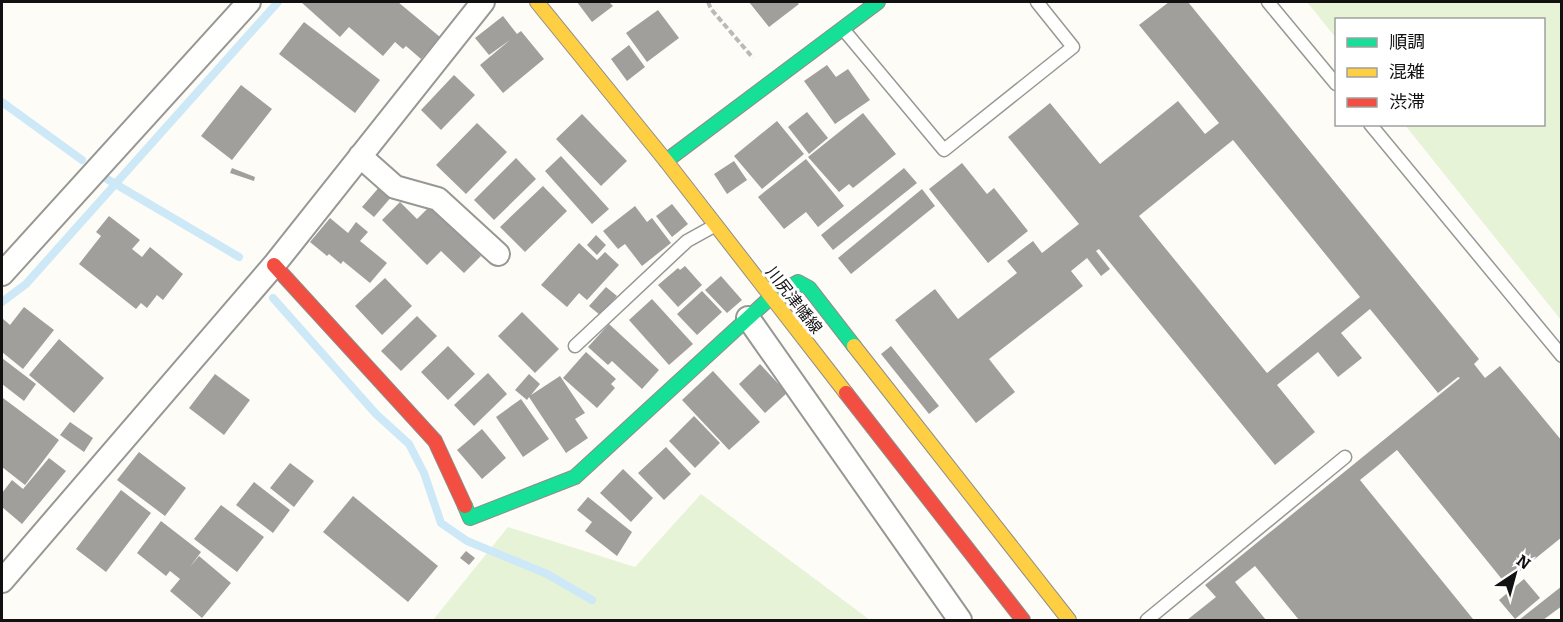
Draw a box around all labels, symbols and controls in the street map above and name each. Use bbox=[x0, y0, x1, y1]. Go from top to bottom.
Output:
legend bbox=[1335, 18, 1545, 126]
text: 順調 bbox=[1389, 31, 1425, 53]
text: 混雑 bbox=[1389, 61, 1425, 83]
text: 渋滞 bbox=[1389, 91, 1425, 113]
street label: 川尻津幡線 bbox=[762, 263, 826, 337]
north arrow bbox=[1485, 544, 1545, 604]
text: N bbox=[1513, 551, 1534, 574]

